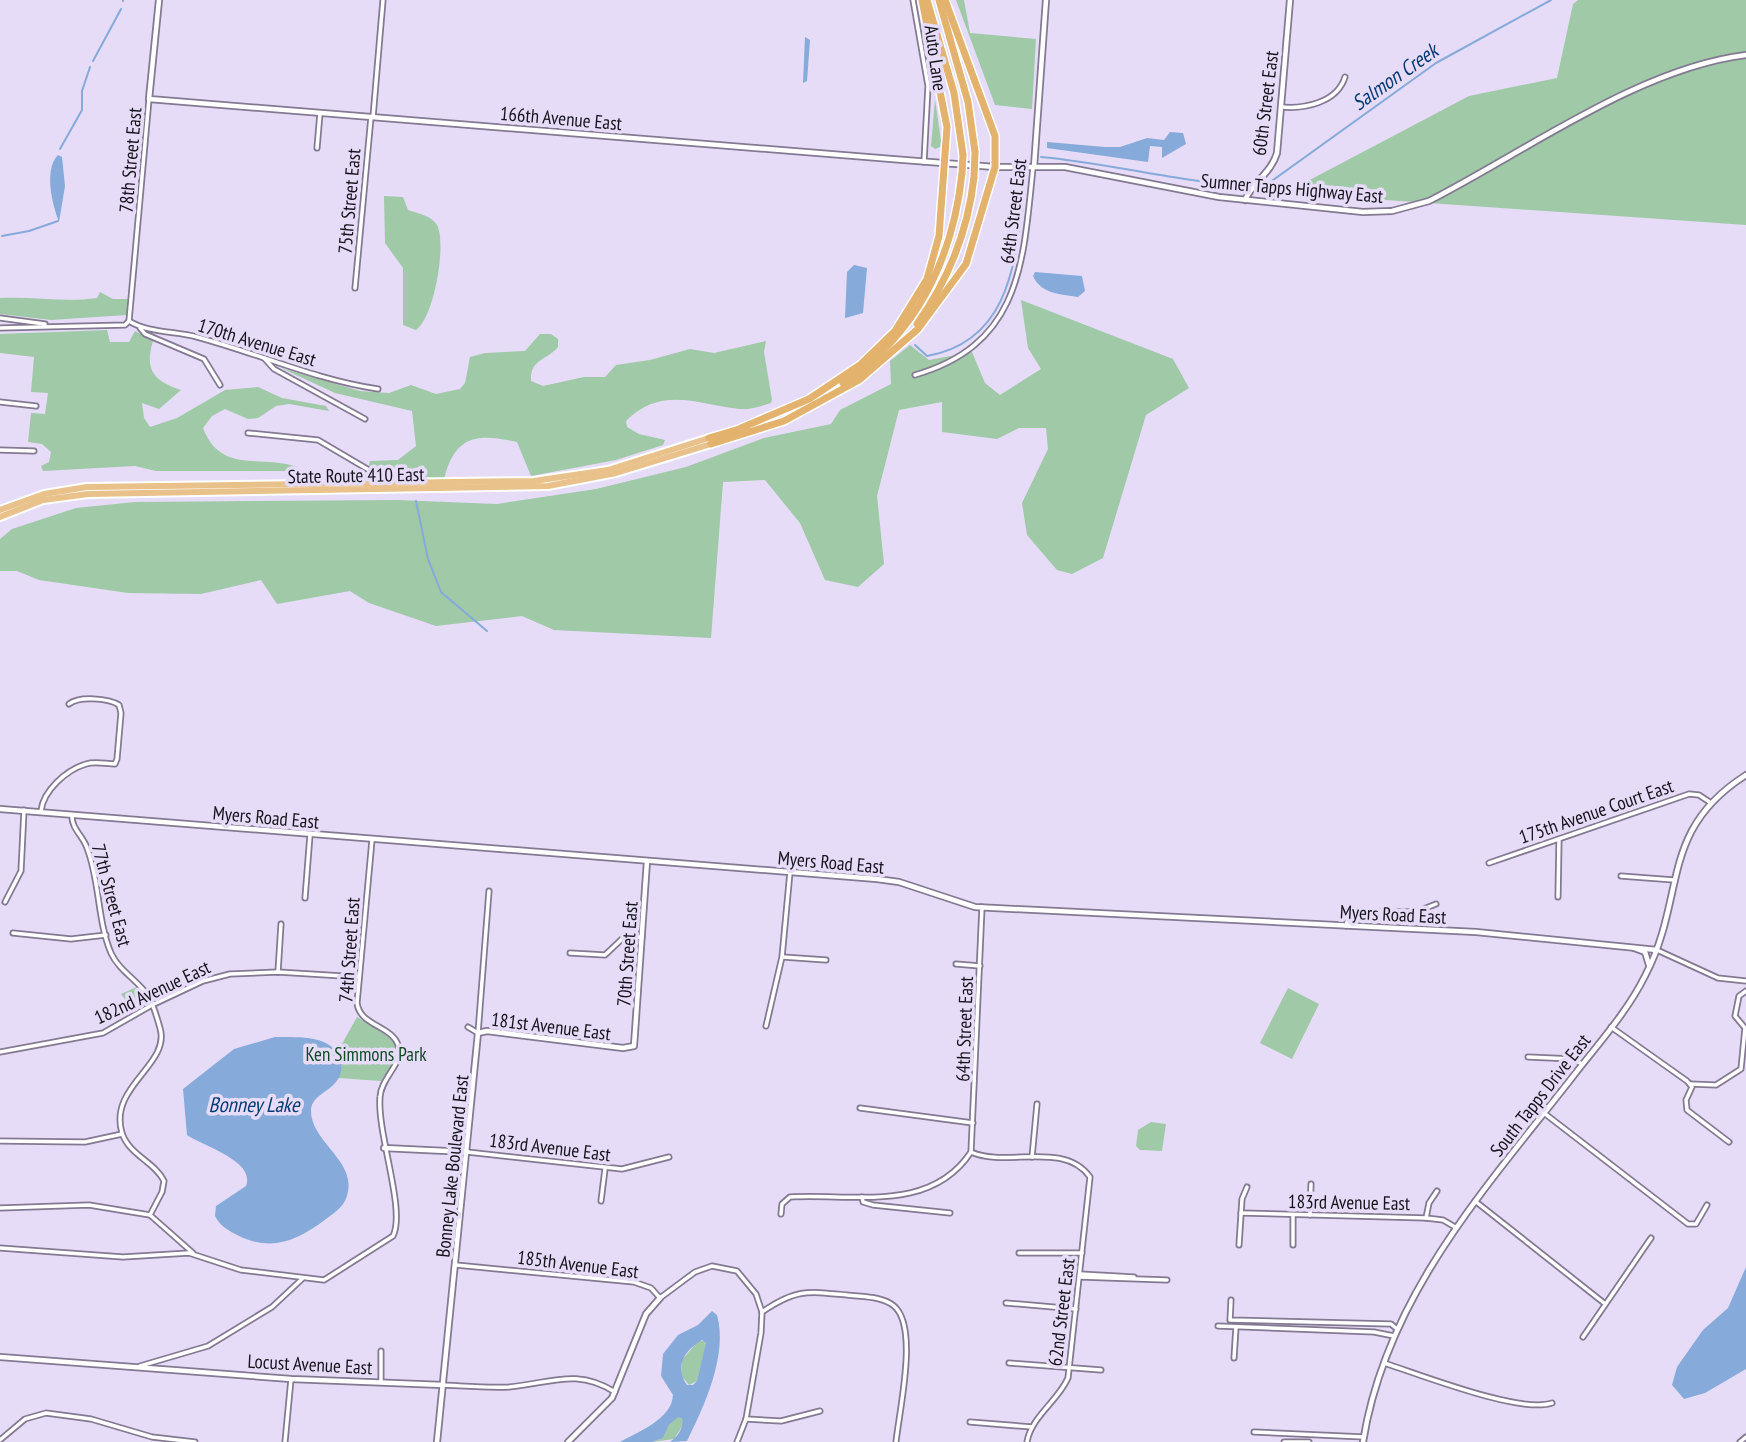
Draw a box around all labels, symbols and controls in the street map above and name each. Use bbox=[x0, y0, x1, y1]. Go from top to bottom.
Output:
street label: Auto Lane bbox=[920, 24, 952, 92]
water label: Salmon Creek bbox=[1346, 35, 1445, 116]
street label: 60th Street East bbox=[1247, 48, 1283, 157]
street label: 166th Avenue East bbox=[499, 101, 624, 135]
street label: 78th Street East bbox=[113, 106, 147, 214]
street label: 75th Street East bbox=[332, 147, 366, 255]
street label: 64th Street East bbox=[995, 156, 1031, 265]
street label: Sumner Tapps Highway East bbox=[1200, 168, 1385, 208]
street label: 170th Avenue East bbox=[195, 313, 320, 372]
street label: State Route 410 East bbox=[287, 462, 425, 488]
street label: 175th Avenue Court East bbox=[1516, 773, 1677, 849]
street label: Myers Road East bbox=[212, 800, 321, 834]
street label: 77th Street East bbox=[87, 841, 137, 950]
street label: Myers Road East bbox=[777, 845, 886, 879]
street label: 74th Street East bbox=[333, 896, 365, 1003]
street label: Myers Road East bbox=[1339, 899, 1448, 929]
street label: 70th Street East bbox=[611, 900, 643, 1007]
street label: 182nd Avenue East bbox=[90, 954, 215, 1029]
street label: 64th Street East bbox=[950, 975, 978, 1082]
street label: 181st Avenue East bbox=[490, 1007, 613, 1045]
street label: South Tapps Drive East bbox=[1485, 1028, 1596, 1161]
park label: Ken Simmons Park bbox=[305, 1042, 427, 1066]
street label: Bonney Lake Boulevard East bbox=[430, 1073, 474, 1258]
water label: Bonney Lake bbox=[209, 1091, 301, 1118]
street label: 183rd Avenue East bbox=[488, 1128, 613, 1166]
street label: 183rd Avenue East bbox=[1288, 1189, 1411, 1215]
street label: 185th Avenue East bbox=[516, 1245, 641, 1283]
street label: 62nd Street East bbox=[1042, 1256, 1080, 1367]
street label: Locust Avenue East bbox=[247, 1349, 374, 1379]

